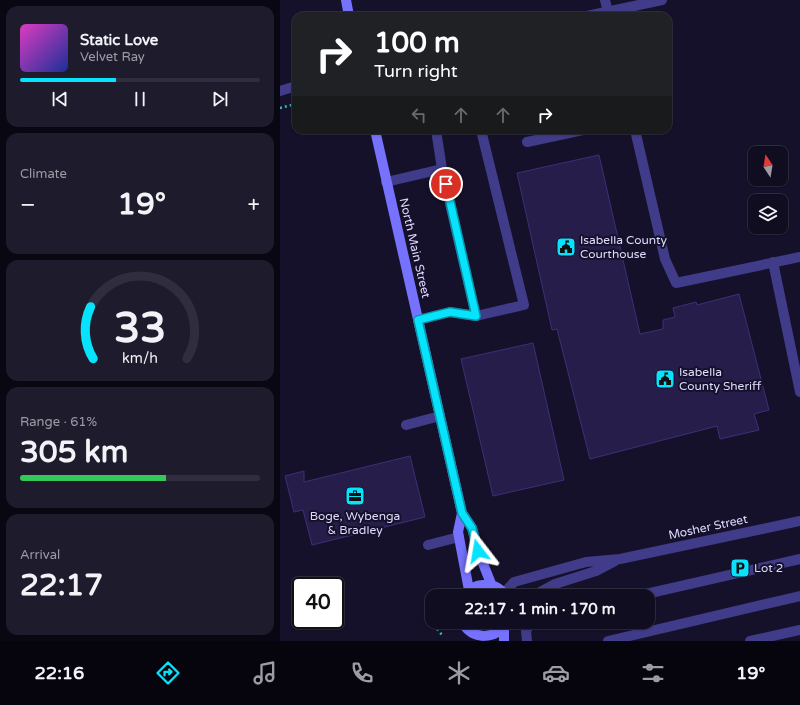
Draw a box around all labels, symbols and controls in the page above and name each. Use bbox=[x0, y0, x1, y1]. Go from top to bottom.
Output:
text: 100 m bbox=[374, 26, 460, 60]
icon: right bbox=[308, 28, 360, 80]
text: Static Love bbox=[80, 31, 158, 49]
text: Velvet Ray bbox=[80, 49, 145, 65]
text: Turn right bbox=[374, 60, 458, 82]
icon: previous bbox=[49, 88, 71, 110]
icon: pause bbox=[129, 88, 151, 110]
icon: next bbox=[209, 88, 231, 110]
icon: left bbox=[408, 104, 430, 126]
icon: ahead bbox=[450, 104, 472, 126]
icon: ahead bbox=[492, 104, 514, 126]
icon: right bbox=[534, 104, 556, 126]
north arrow bbox=[748, 146, 788, 186]
map controls bbox=[748, 146, 788, 234]
text: Climate bbox=[20, 166, 67, 182]
pin bbox=[429, 167, 463, 201]
icon: arrive bbox=[435, 173, 457, 195]
text: 19° bbox=[117, 186, 166, 223]
text: − bbox=[20, 192, 36, 218]
text: + bbox=[248, 192, 260, 218]
button: layers bbox=[748, 194, 788, 234]
street label: North Main Street bbox=[397, 197, 433, 300]
place label: Isabella County Courthouse bbox=[580, 233, 667, 261]
public building icon: Isabella County Courthouse bbox=[555, 236, 577, 258]
text: 33 bbox=[114, 303, 166, 353]
text: km/h bbox=[122, 349, 158, 366]
place label: Isabella County Sheriff bbox=[679, 365, 762, 393]
public building icon: Isabella County Sheriff bbox=[654, 368, 676, 390]
text: Range · 61% bbox=[20, 414, 97, 430]
text: 305 km bbox=[20, 434, 128, 471]
office icon: Boge, Wybenga & Bradley bbox=[344, 485, 366, 507]
place label: Boge, Wybenga & Bradley bbox=[310, 509, 400, 537]
street label: Mosher Street bbox=[667, 512, 749, 542]
position arrow bbox=[457, 530, 499, 572]
text: Arrival bbox=[20, 547, 60, 563]
parking icon: Lot 2 bbox=[729, 557, 751, 579]
place label: Lot 2 bbox=[754, 561, 783, 575]
text: 22:17 bbox=[20, 567, 103, 604]
speed limit sign: 40 bbox=[292, 577, 344, 629]
text: 22:17 · 1 min · 170 m bbox=[465, 600, 615, 618]
icon: directions bbox=[154, 659, 182, 687]
icon: music bbox=[251, 659, 279, 687]
icon: phone bbox=[348, 659, 376, 687]
icon: climate bbox=[445, 659, 473, 687]
icon: car bbox=[542, 659, 570, 687]
icon: filters bbox=[639, 659, 667, 687]
text: 22:16 bbox=[35, 662, 84, 684]
text: 19° bbox=[736, 662, 765, 684]

